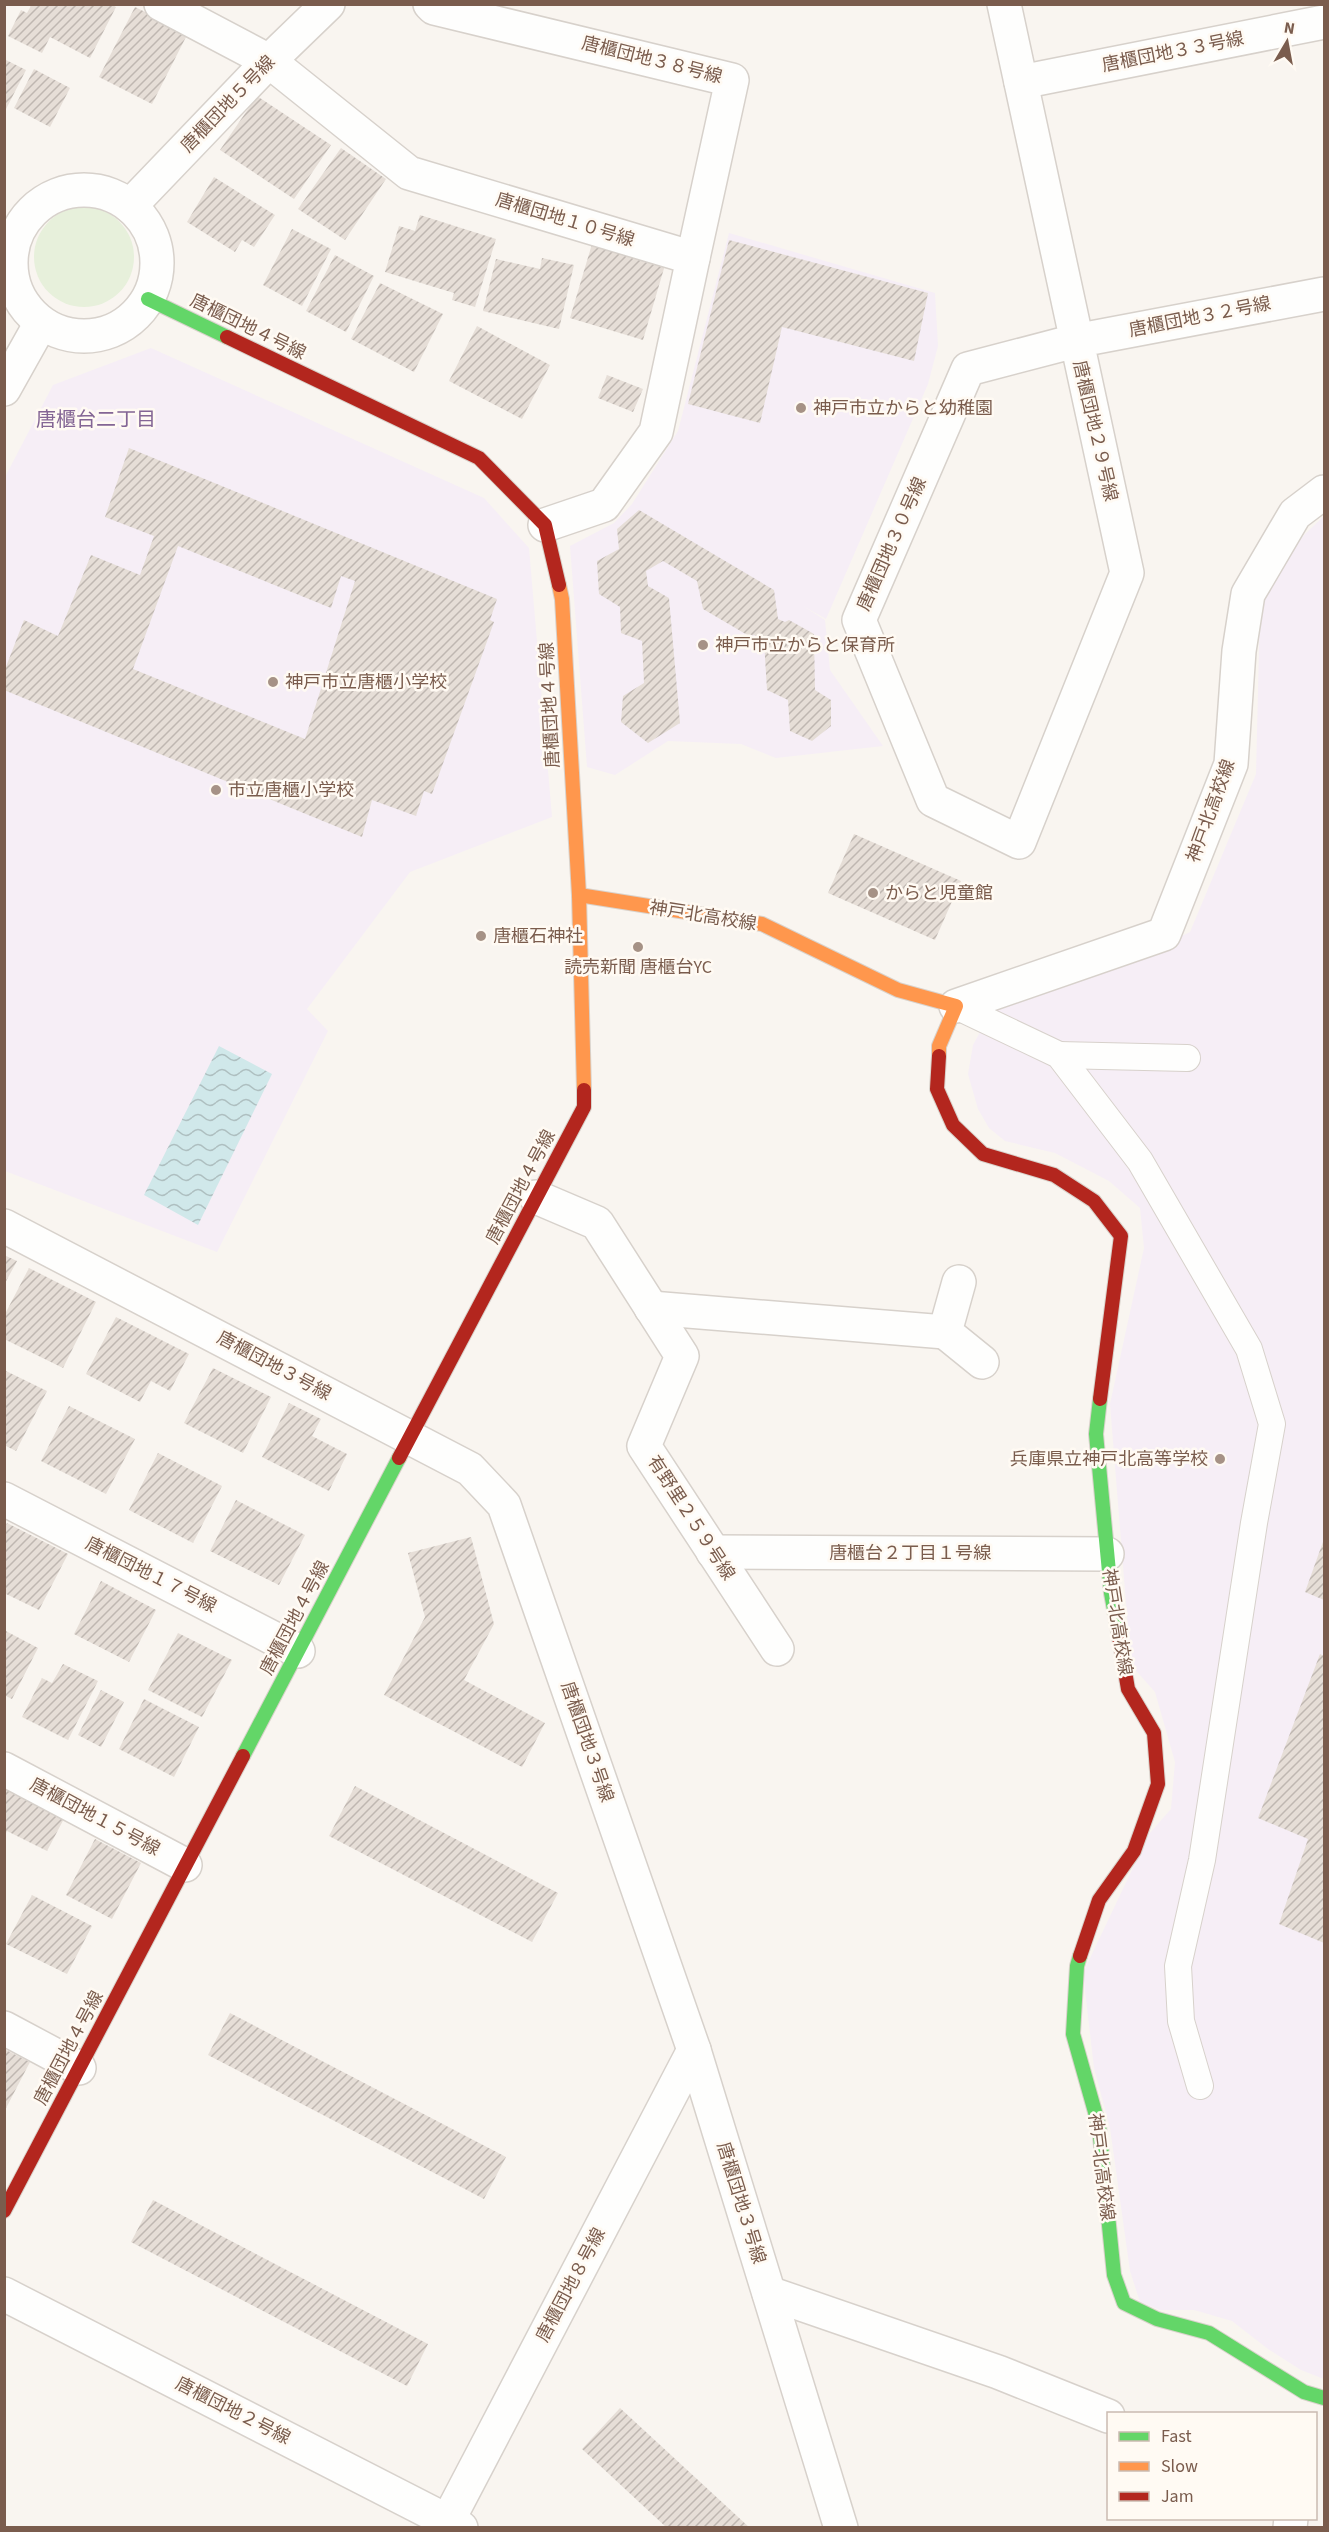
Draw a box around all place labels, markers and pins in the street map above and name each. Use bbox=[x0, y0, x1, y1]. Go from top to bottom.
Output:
place label: 神戸市立からと幼稚園 bbox=[813, 396, 993, 421]
marker: 神戸市立からと幼稚園 bbox=[794, 401, 808, 415]
place label: 神戸市立からと保育所 bbox=[715, 633, 895, 658]
marker: 神戸市立からと保育所 bbox=[696, 638, 710, 652]
place label: 神戸市立唐櫃小学校 bbox=[285, 670, 447, 695]
marker: 神戸市立唐櫃小学校 bbox=[266, 675, 280, 689]
place label: 市立唐櫃小学校 bbox=[228, 778, 354, 803]
marker: 市立唐櫃小学校 bbox=[209, 783, 223, 797]
place label: からと児童館 bbox=[885, 881, 993, 906]
marker: からと児童館 bbox=[866, 886, 880, 900]
place label: 唐櫃石神社 bbox=[493, 924, 583, 949]
marker: 唐櫃石神社 bbox=[474, 929, 488, 943]
marker: 読売新聞 唐櫃台YC bbox=[631, 940, 645, 954]
place label: 読売新聞 唐櫃台YC bbox=[564, 955, 712, 980]
place label: 兵庫県立神戸北高等学校 bbox=[1010, 1447, 1208, 1472]
marker: 兵庫県立神戸北高等学校 bbox=[1213, 1452, 1227, 1466]

